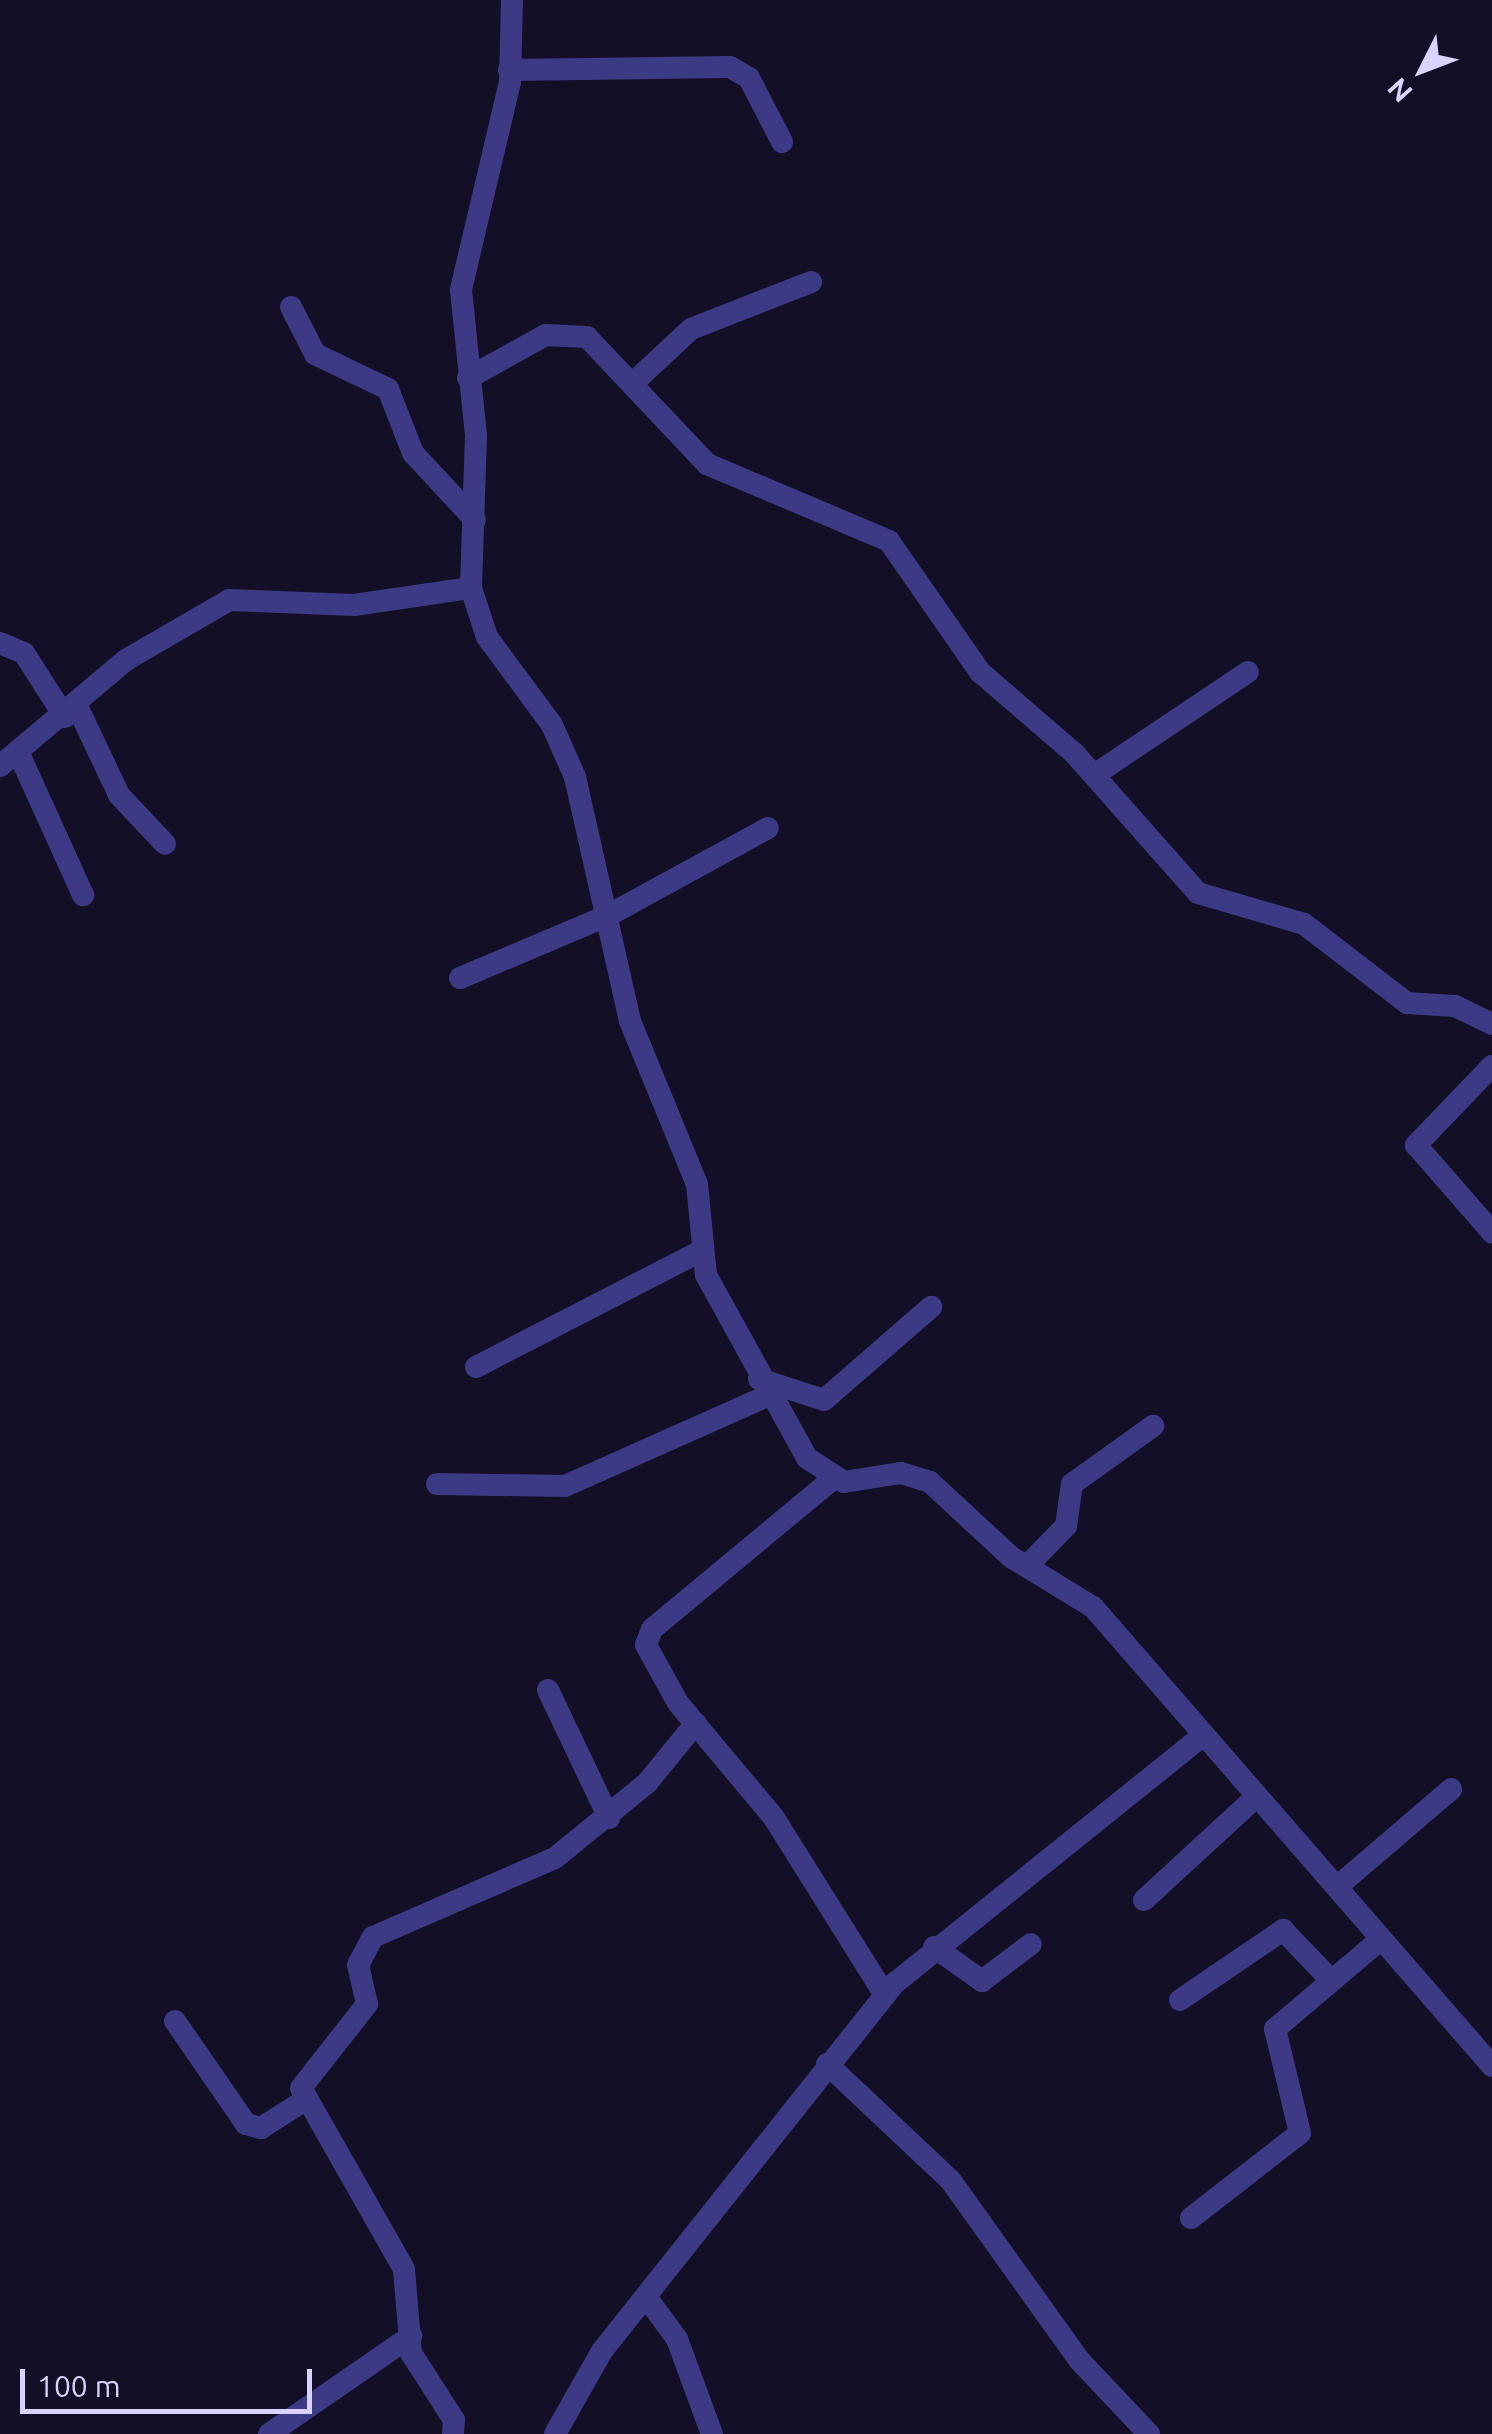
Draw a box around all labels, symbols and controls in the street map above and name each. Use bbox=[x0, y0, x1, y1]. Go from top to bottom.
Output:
north arrow bbox=[1372, 20, 1472, 120]
text: N bbox=[1381, 72, 1418, 109]
scale bar bbox=[25, 2349, 318, 2411]
text: 100 m bbox=[37, 2369, 121, 2403]

